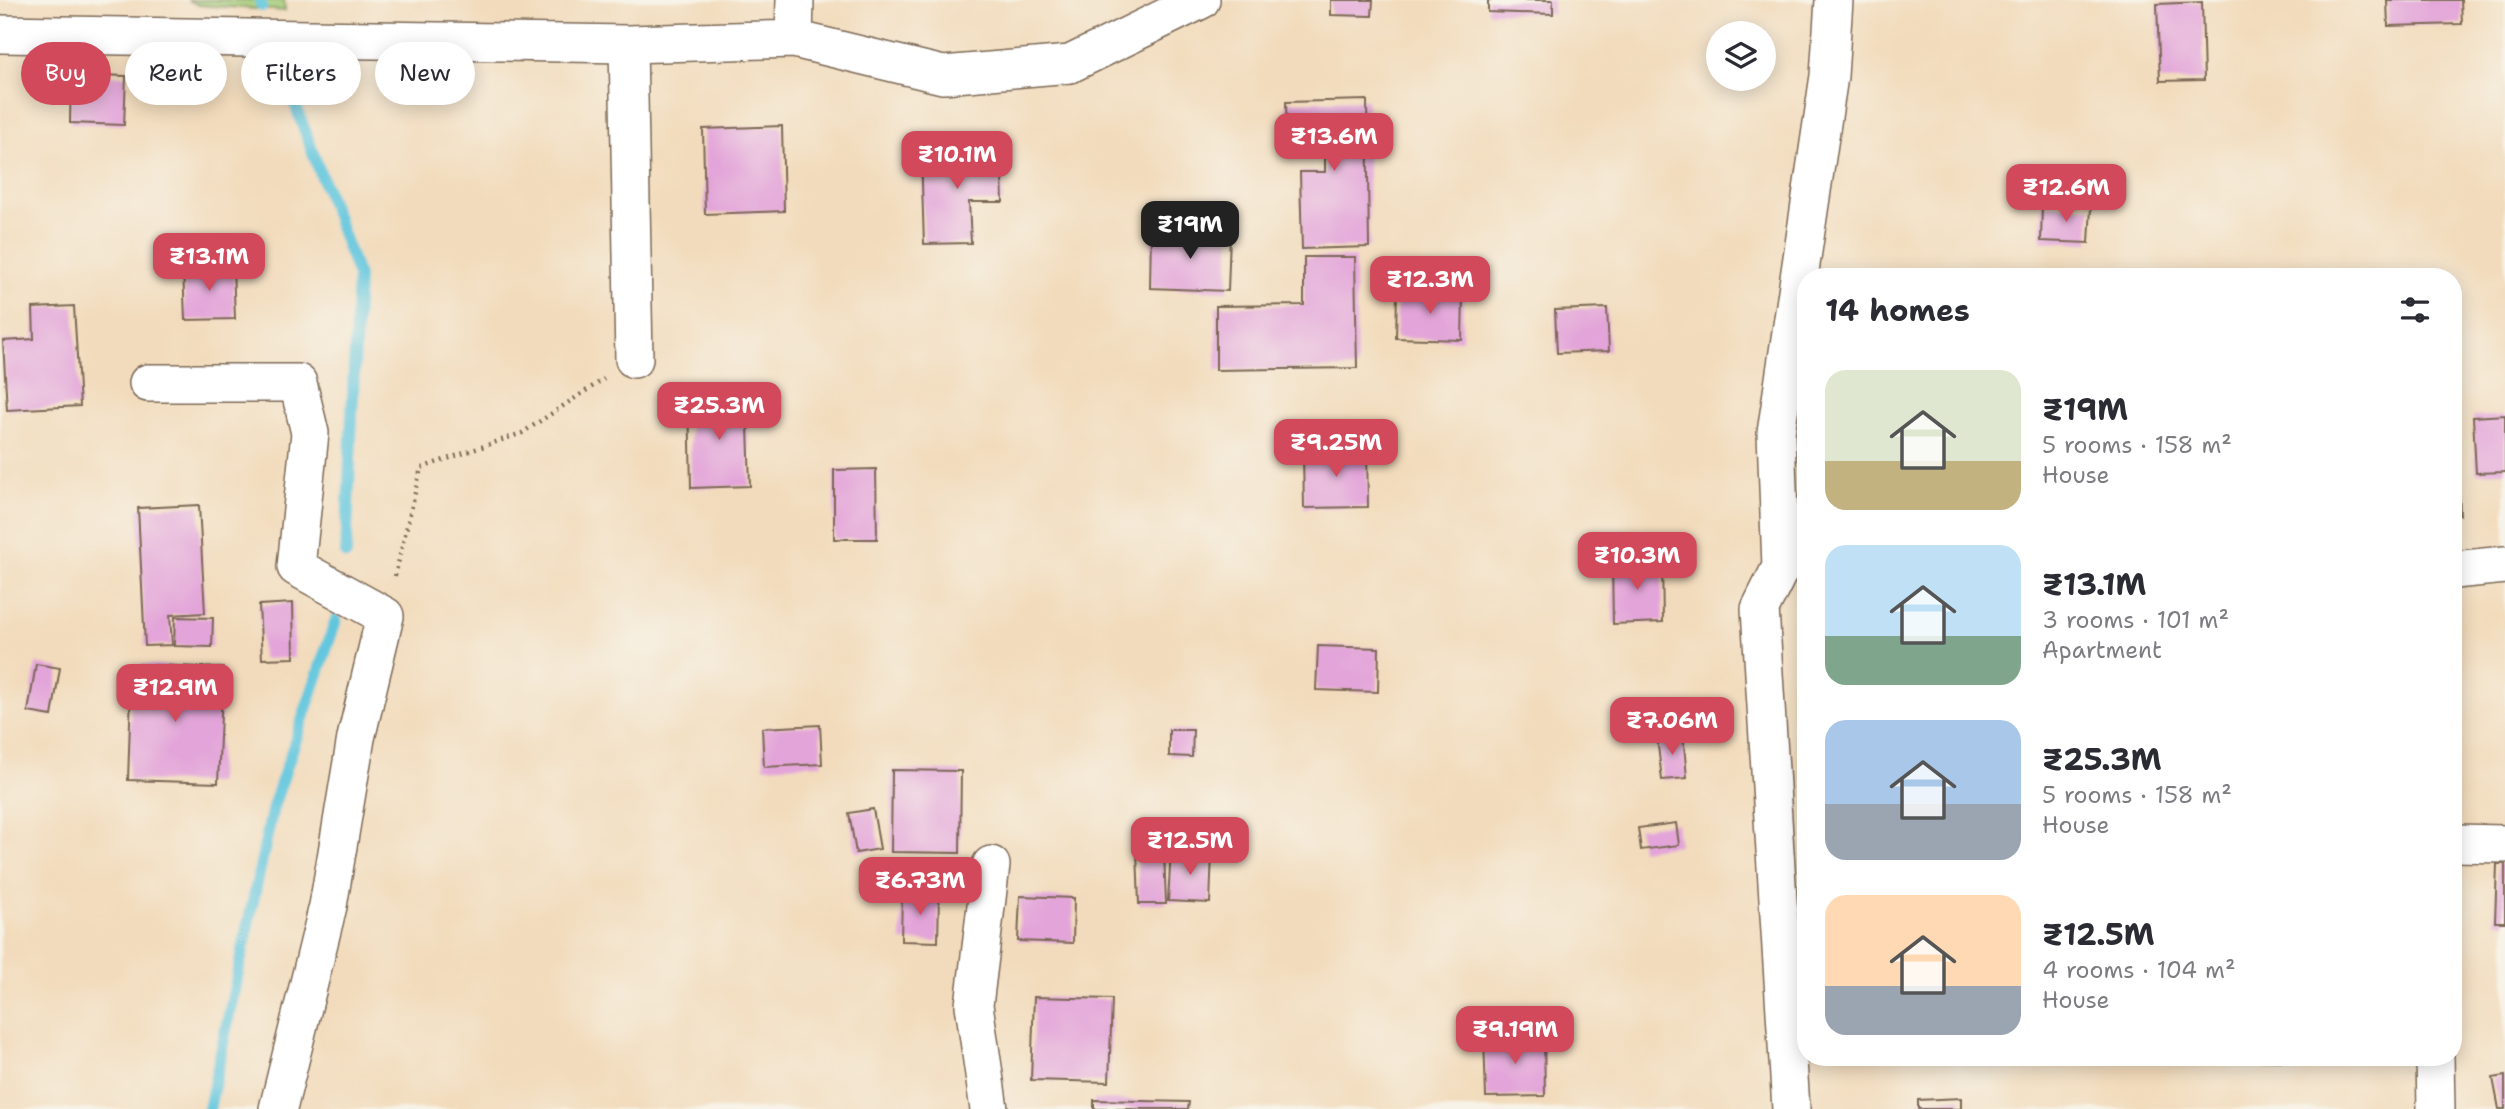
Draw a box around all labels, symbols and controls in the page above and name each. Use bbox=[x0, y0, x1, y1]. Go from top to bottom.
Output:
map controls bbox=[1706, 21, 1776, 91]
button: layers bbox=[1706, 21, 1776, 91]
chip: Buy bbox=[21, 42, 111, 105]
chip: Rent bbox=[125, 42, 227, 105]
chip: Filters bbox=[241, 42, 361, 105]
chip: New bbox=[375, 42, 475, 105]
pin: ₹13.6M bbox=[1277, 114, 1391, 173]
text: ₹13.6M bbox=[1290, 121, 1378, 151]
pin: ₹10.1M bbox=[900, 132, 1014, 191]
text: ₹10.1M bbox=[917, 139, 997, 169]
pin: ₹12.6M bbox=[2009, 164, 2123, 224]
text: ₹12.6M bbox=[2022, 172, 2110, 202]
pin: ₹19M bbox=[1149, 202, 1231, 261]
text: ₹19M bbox=[1157, 209, 1223, 239]
pin: ₹13.1M bbox=[152, 233, 266, 293]
text: ₹13.1M bbox=[169, 241, 249, 271]
pin: ₹12.3M bbox=[1373, 256, 1487, 316]
text: ₹12.3M bbox=[1386, 264, 1474, 294]
text: 14 homes bbox=[1825, 290, 1970, 331]
icon: filters bbox=[2396, 291, 2434, 329]
pin: ₹25.3M bbox=[662, 382, 776, 442]
text: ₹19M bbox=[2042, 389, 2128, 430]
text: ₹25.3M bbox=[673, 390, 765, 420]
icon: home bbox=[1881, 398, 1965, 482]
pin: ₹9.25M bbox=[1279, 420, 1393, 479]
text: ₹9.25M bbox=[1290, 427, 1382, 457]
text: 5 rooms · 158 m² bbox=[2042, 430, 2232, 460]
text: House bbox=[2042, 460, 2110, 490]
pin: ₹10.3M bbox=[1580, 532, 1694, 592]
text: ₹10.3M bbox=[1594, 540, 1680, 570]
text: ₹13.1M bbox=[2042, 564, 2146, 605]
icon: home bbox=[1881, 573, 1965, 657]
text: 3 rooms · 101 m² bbox=[2042, 605, 2229, 635]
text: Apartment bbox=[2042, 635, 2162, 665]
pin: ₹12.9M bbox=[118, 664, 232, 724]
text: ₹12.9M bbox=[132, 672, 218, 702]
pin: ₹7.06M bbox=[1615, 698, 1729, 757]
text: ₹7.06M bbox=[1626, 705, 1718, 735]
text: ₹25.3M bbox=[2042, 739, 2161, 780]
icon: home bbox=[1881, 748, 1965, 832]
text: 5 rooms · 158 m² bbox=[2042, 780, 2232, 810]
text: House bbox=[2042, 810, 2110, 840]
pin: ₹12.5M bbox=[1133, 818, 1247, 877]
text: ₹12.5M bbox=[1147, 825, 1233, 855]
pin: ₹6.73M bbox=[863, 858, 977, 917]
text: ₹6.73M bbox=[875, 865, 965, 895]
text: ₹12.5M bbox=[2042, 914, 2155, 955]
icon: home bbox=[1881, 923, 1965, 1007]
text: 4 rooms · 104 m² bbox=[2042, 955, 2235, 985]
text: House bbox=[2042, 985, 2110, 1015]
pin: ₹9.19M bbox=[1458, 1006, 1572, 1066]
text: ₹9.19M bbox=[1472, 1014, 1558, 1044]

